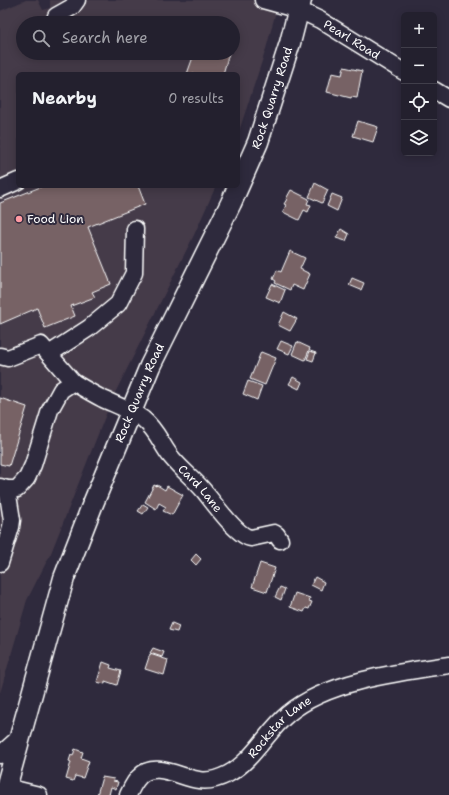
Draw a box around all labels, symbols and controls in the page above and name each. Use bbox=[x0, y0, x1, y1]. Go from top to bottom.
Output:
map controls bbox=[401, 12, 437, 156]
button: + bbox=[401, 12, 437, 48]
search box bbox=[16, 16, 240, 60]
street label: Pearl Road bbox=[320, 16, 383, 63]
icon: search bbox=[30, 27, 52, 49]
text: Search here bbox=[62, 28, 148, 48]
street label: Rock Quarry Road bbox=[248, 44, 296, 152]
button: − bbox=[401, 48, 437, 84]
button: locate bbox=[401, 84, 437, 120]
text: Nearby bbox=[32, 87, 97, 109]
text: 0 results bbox=[168, 90, 224, 107]
button: layers bbox=[401, 120, 437, 156]
place label: Food Lion bbox=[27, 211, 84, 227]
marker: Food Lion bbox=[14, 214, 24, 224]
street label: Rock Quarry Road bbox=[111, 340, 168, 445]
street label: Card Lane bbox=[174, 461, 226, 516]
street label: Rockstar Lane bbox=[244, 692, 314, 762]

